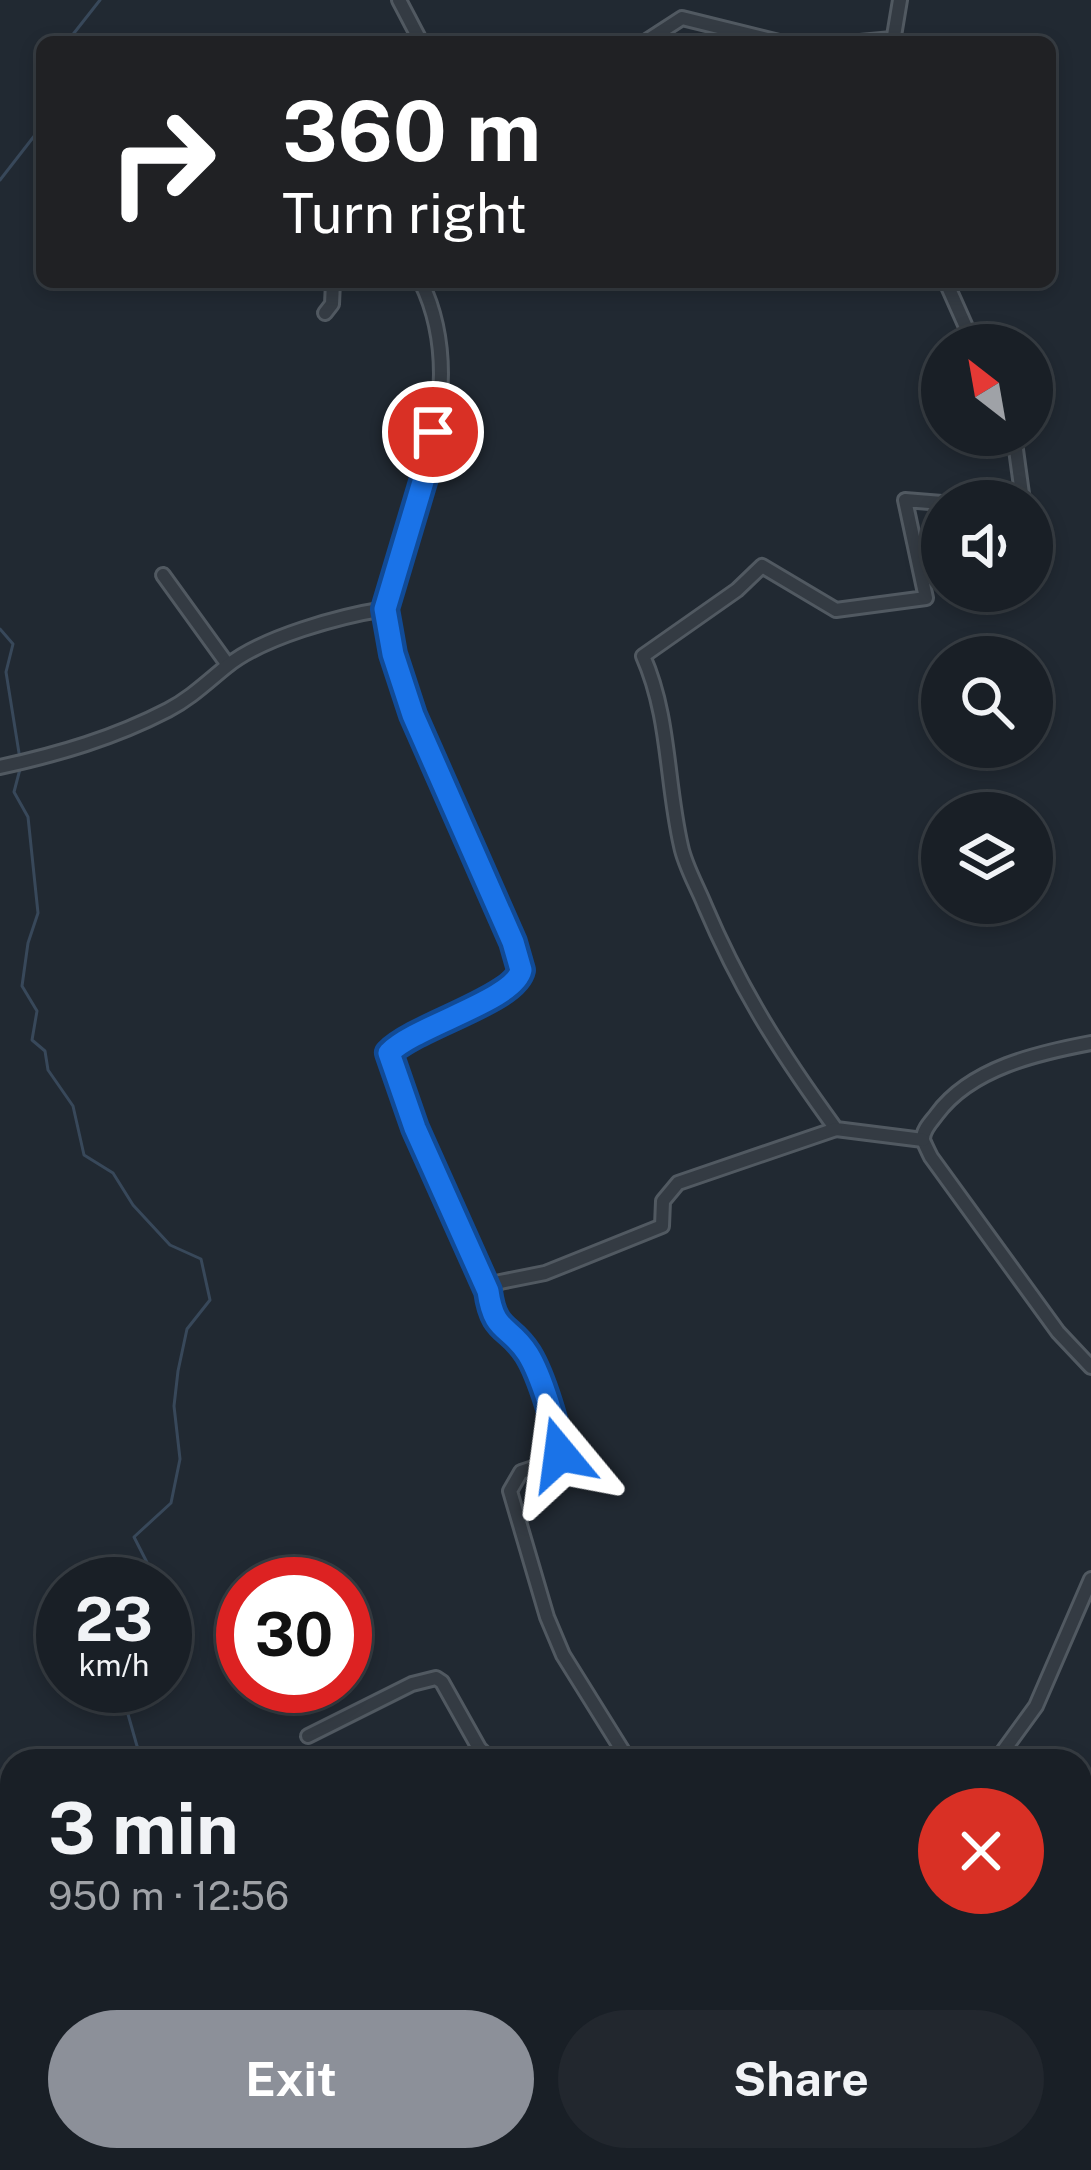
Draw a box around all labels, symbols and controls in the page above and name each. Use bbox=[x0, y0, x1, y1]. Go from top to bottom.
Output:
text: 360 m bbox=[282, 81, 541, 180]
icon: right bbox=[84, 84, 240, 240]
text: Turn right bbox=[282, 182, 527, 245]
north arrow bbox=[921, 324, 1053, 456]
map controls bbox=[921, 324, 1053, 924]
pin bbox=[382, 381, 484, 483]
icon: arrive bbox=[400, 399, 466, 465]
button: sound bbox=[921, 480, 1053, 612]
button: search bbox=[921, 636, 1053, 768]
button: layers bbox=[921, 792, 1053, 924]
position arrow bbox=[497, 1391, 623, 1517]
speed limit sign: 30 bbox=[216, 1557, 372, 1713]
text: 23 bbox=[75, 1584, 153, 1655]
text: km/h bbox=[79, 1647, 149, 1683]
text: 3 min bbox=[48, 1786, 239, 1870]
button: close bbox=[918, 1788, 1044, 1914]
text: 950 m · 12:56 bbox=[48, 1873, 289, 1919]
button: Exit bbox=[48, 2010, 534, 2148]
button: Share bbox=[558, 2010, 1044, 2148]

